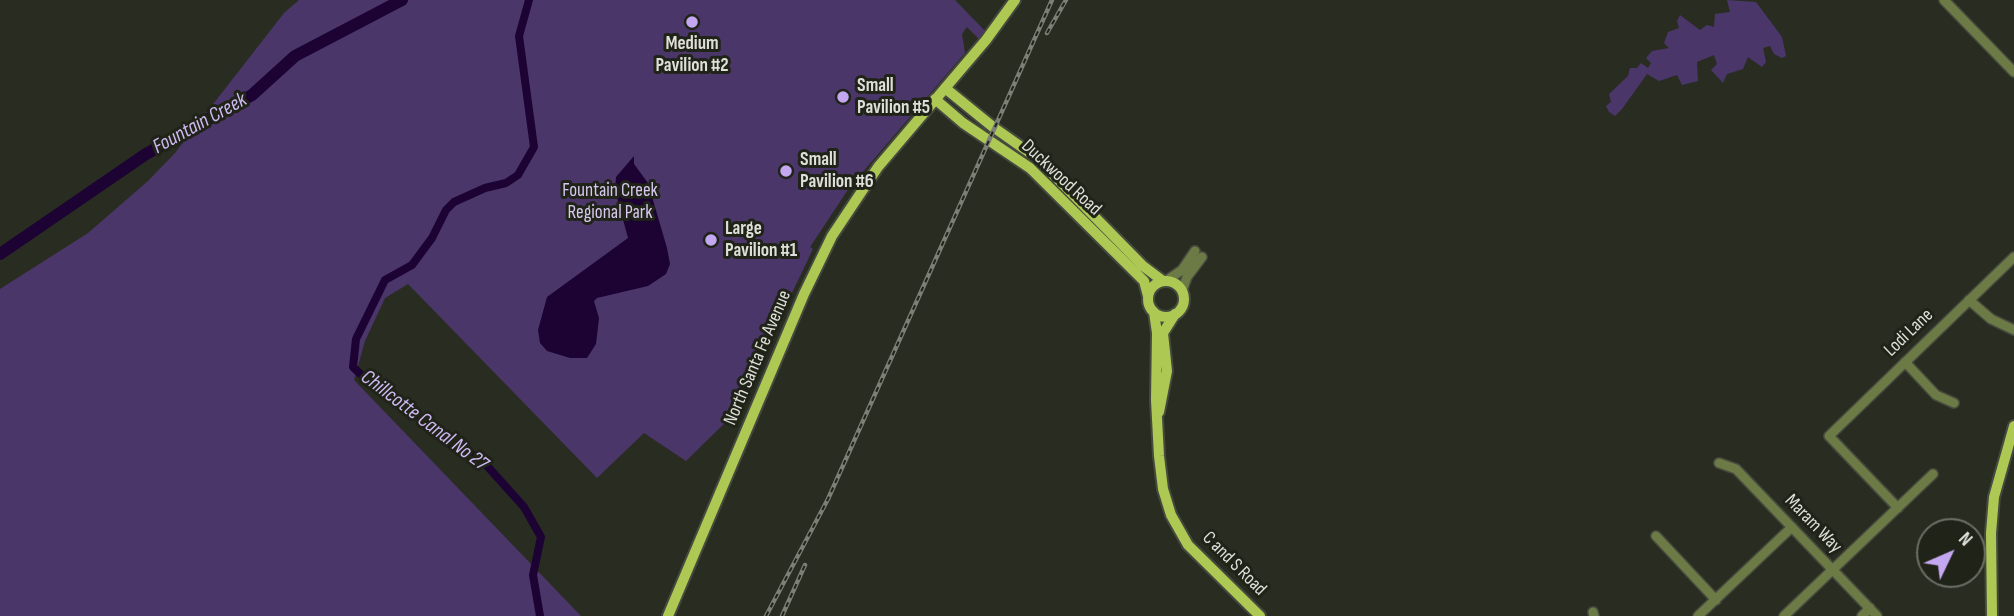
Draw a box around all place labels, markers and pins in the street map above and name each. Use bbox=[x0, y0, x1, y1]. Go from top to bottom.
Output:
marker: Medium Pavilion #2 bbox=[684, 14, 700, 30]
place label: Medium Pavilion #2 bbox=[655, 33, 729, 77]
place label: Small Pavilion #5 bbox=[857, 75, 930, 119]
marker: Small Pavilion #5 bbox=[835, 89, 851, 105]
place label: Small Pavilion #6 bbox=[800, 149, 874, 193]
marker: Small Pavilion #6 bbox=[778, 163, 794, 179]
place label: Large Pavilion #1 bbox=[725, 218, 797, 262]
marker: Large Pavilion #1 bbox=[703, 232, 719, 248]

